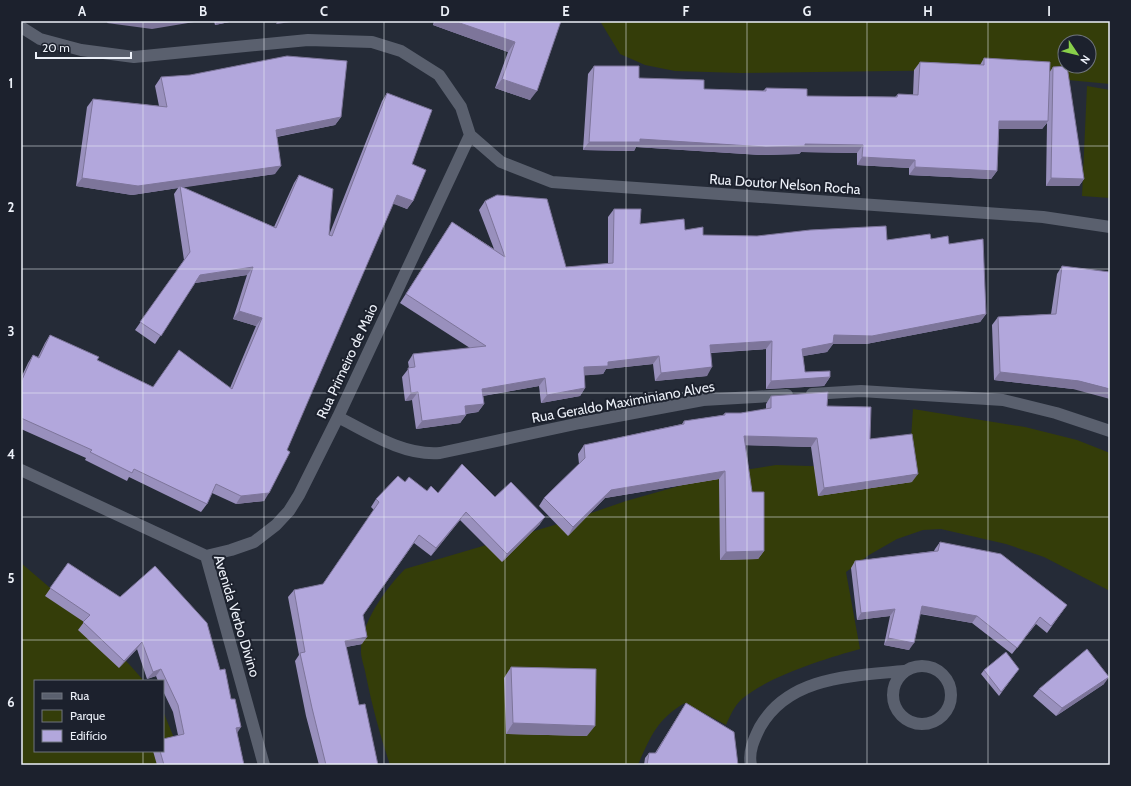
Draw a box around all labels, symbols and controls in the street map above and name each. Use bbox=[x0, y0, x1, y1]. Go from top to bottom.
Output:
text: A bbox=[78, 3, 87, 19]
text: B bbox=[199, 3, 207, 19]
text: C bbox=[320, 3, 328, 19]
text: D bbox=[440, 3, 450, 19]
text: E bbox=[562, 3, 570, 19]
text: F bbox=[683, 3, 690, 19]
text: G bbox=[803, 3, 812, 19]
text: H bbox=[923, 3, 933, 19]
text: I bbox=[1047, 3, 1051, 19]
scale bar bbox=[36, 34, 131, 60]
north arrow bbox=[1057, 34, 1097, 74]
text: 20 m bbox=[42, 40, 70, 55]
text: N bbox=[1077, 53, 1093, 67]
text: 1 bbox=[9, 75, 13, 91]
street label: Rua Doutor Nelson Rocha bbox=[709, 170, 862, 198]
text: 2 bbox=[8, 199, 15, 215]
street label: Rua Primeiro de Maio bbox=[312, 300, 382, 421]
text: 3 bbox=[7, 323, 15, 339]
street label: Rua Geraldo Maximiniano Alves bbox=[530, 377, 716, 427]
text: 4 bbox=[7, 446, 15, 462]
street label: Avenida Verbo Divino bbox=[210, 553, 264, 680]
text: 5 bbox=[8, 570, 15, 586]
legend bbox=[34, 680, 164, 752]
text: Rua bbox=[70, 688, 89, 703]
text: 6 bbox=[7, 694, 15, 710]
text: Parque bbox=[70, 708, 105, 723]
text: Edifício bbox=[70, 728, 107, 743]

